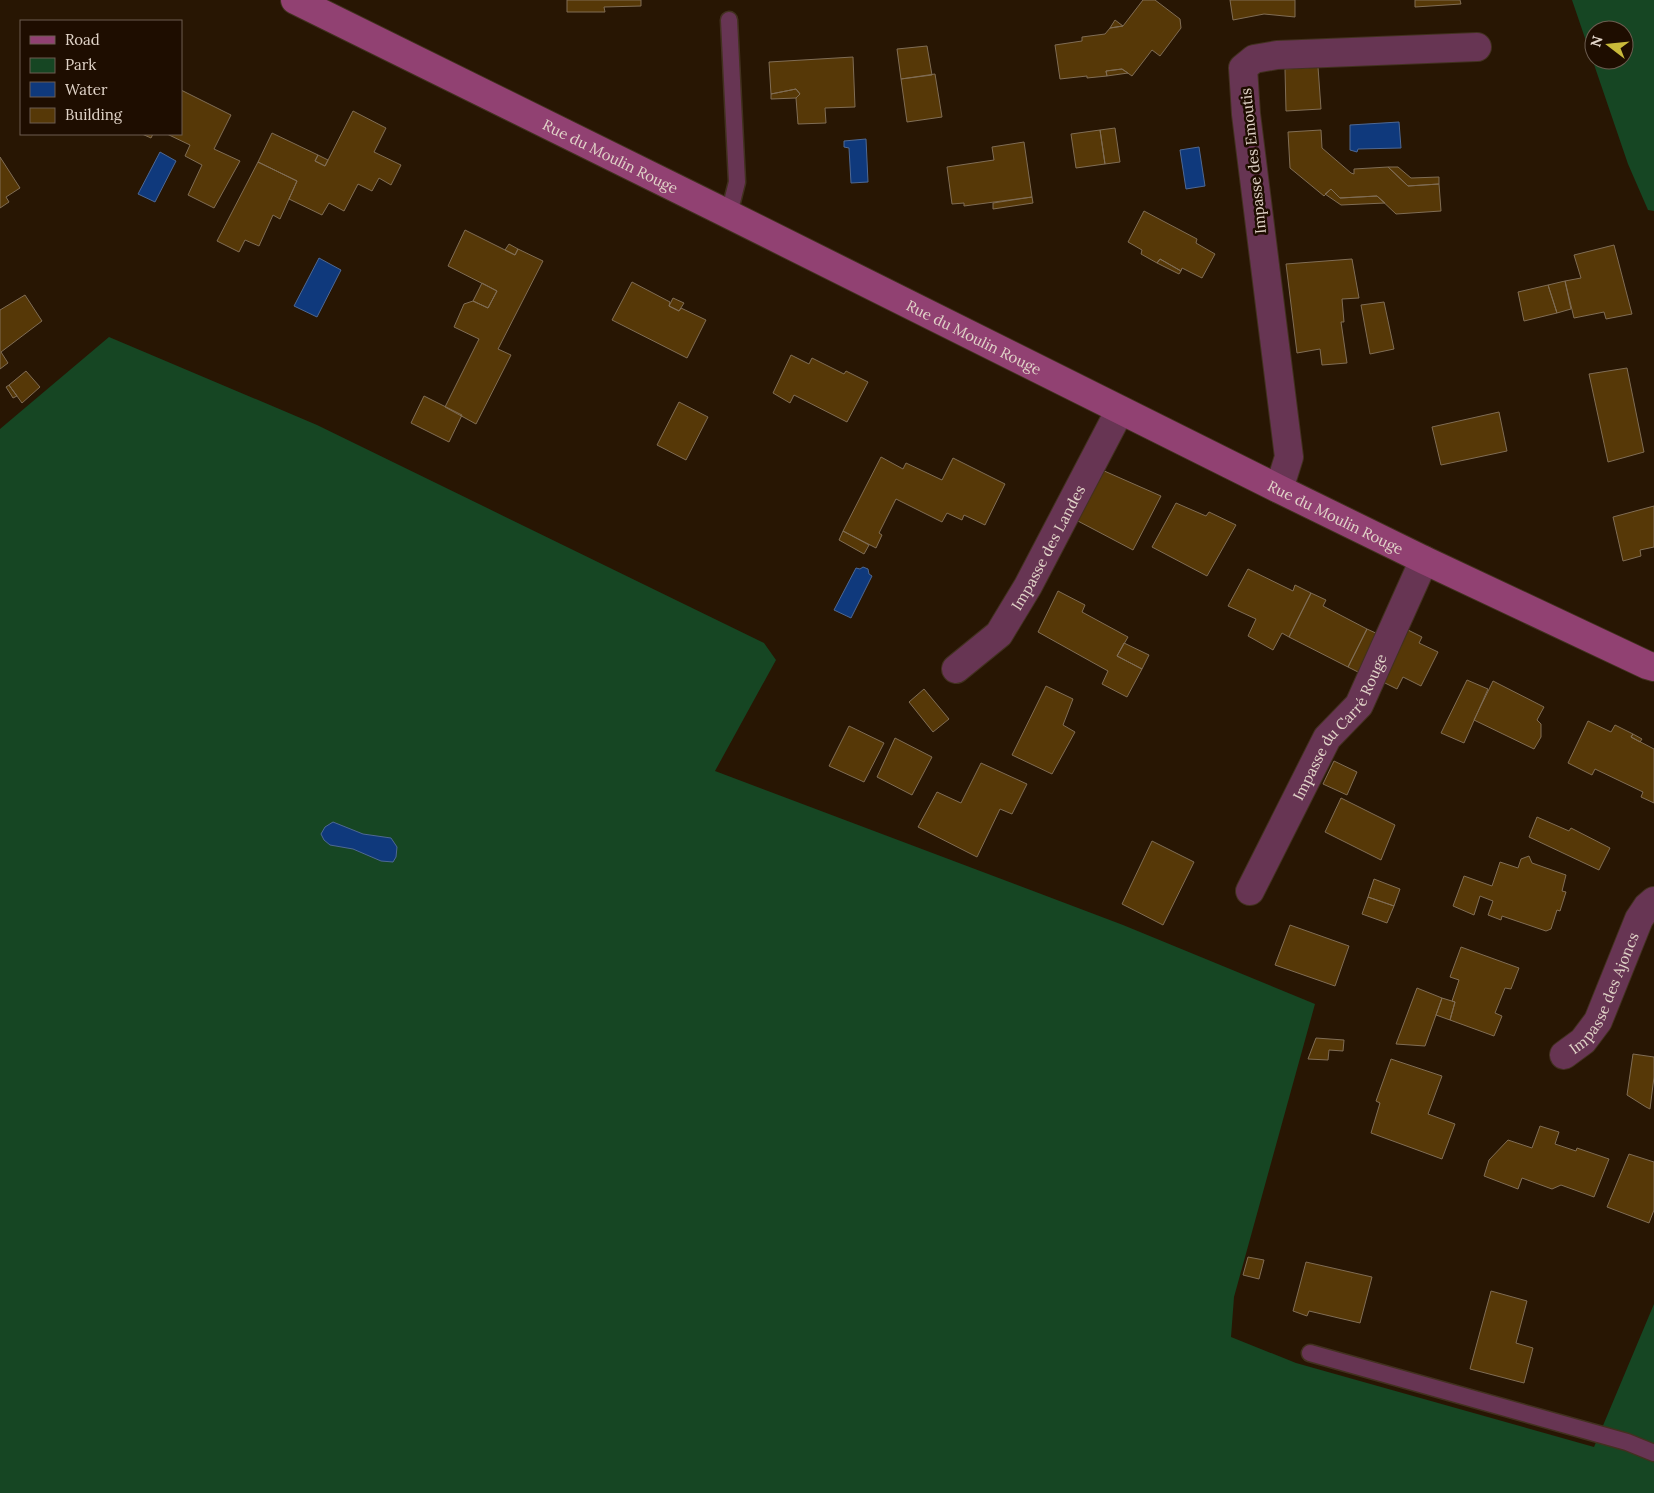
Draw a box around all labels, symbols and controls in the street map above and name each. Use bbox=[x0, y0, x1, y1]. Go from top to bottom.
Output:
legend bbox=[20, 20, 182, 135]
north arrow bbox=[1584, 20, 1634, 70]
text: Road bbox=[65, 30, 100, 49]
text: N bbox=[1586, 34, 1607, 49]
text: Park bbox=[65, 55, 96, 74]
text: Water bbox=[65, 80, 108, 99]
street label: Impasse des Emoutis bbox=[1236, 87, 1270, 235]
text: Building bbox=[65, 105, 123, 124]
street label: Rue du Moulin Rouge bbox=[540, 114, 681, 197]
street label: Rue du Moulin Rouge bbox=[903, 295, 1045, 378]
street label: Rue du Moulin Rouge bbox=[1265, 476, 1407, 558]
street label: Impasse des Landes bbox=[1006, 481, 1089, 613]
street label: Impasse du Carré Rouge bbox=[1288, 650, 1390, 803]
street label: Impasse des Ajoncs bbox=[1565, 929, 1642, 1058]

